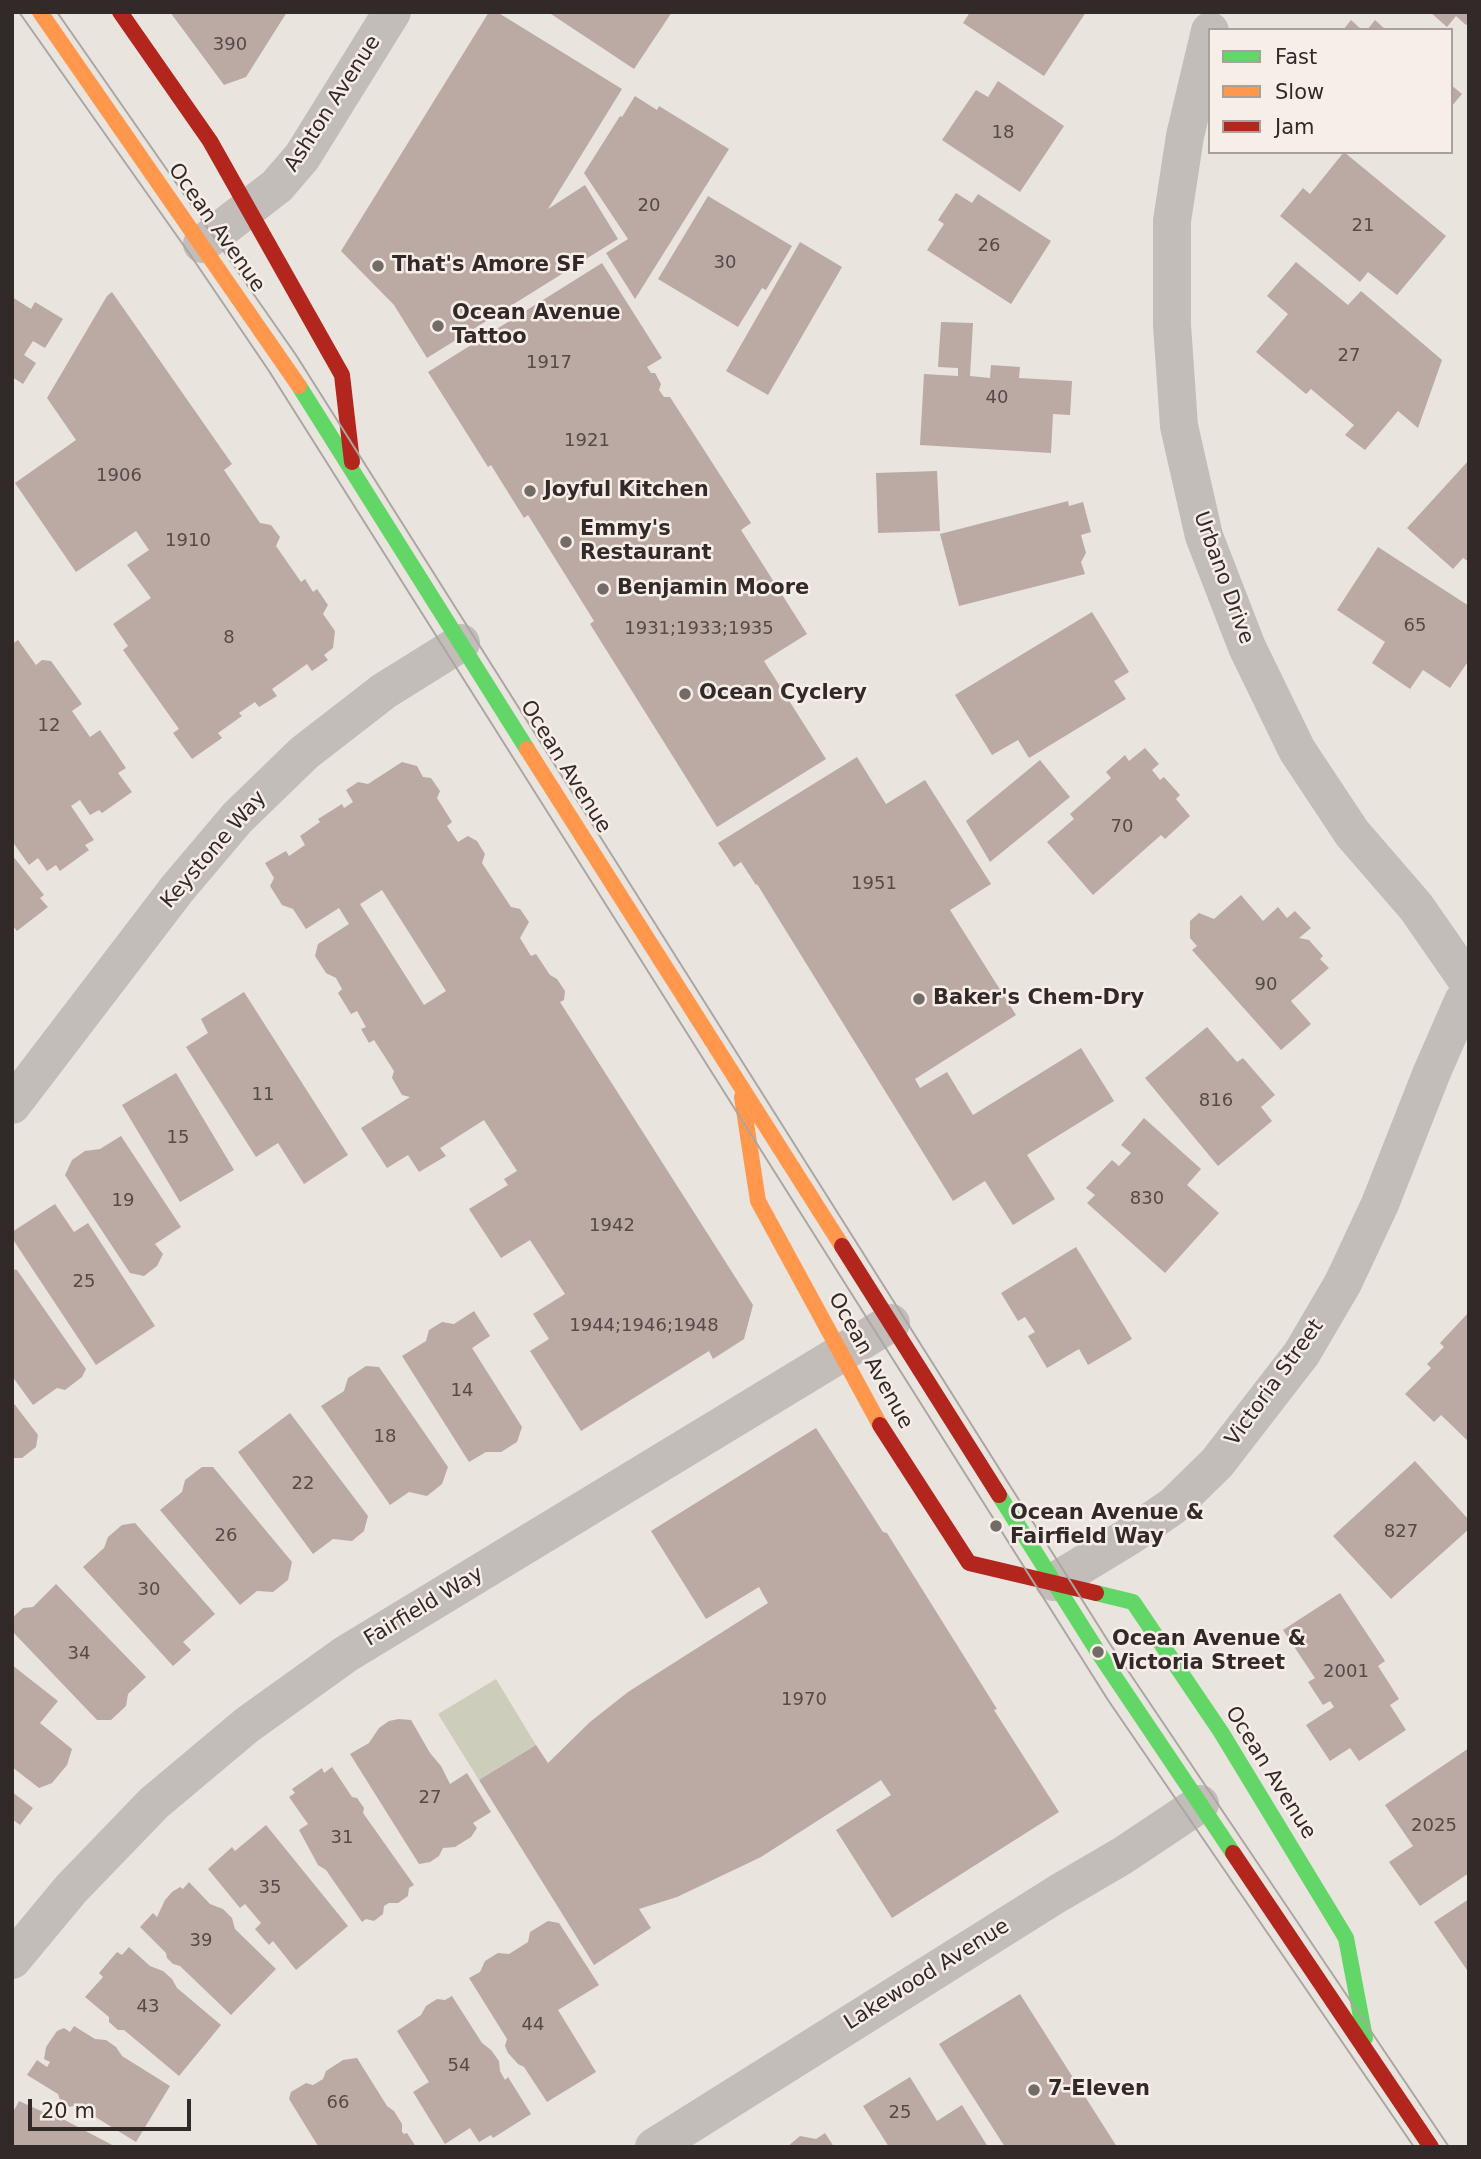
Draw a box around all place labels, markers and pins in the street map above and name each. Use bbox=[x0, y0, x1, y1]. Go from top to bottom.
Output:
place label: That's Amore SF bbox=[392, 253, 586, 279]
marker: That's Amore SF bbox=[370, 258, 386, 274]
place label: Ocean Avenue Tattoo bbox=[452, 301, 621, 351]
marker: Ocean Avenue Tattoo bbox=[430, 318, 446, 334]
place label: Joyful Kitchen bbox=[544, 478, 709, 504]
marker: Joyful Kitchen bbox=[522, 483, 538, 499]
place label: Emmy's Restaurant bbox=[580, 517, 712, 567]
marker: Emmy's Restaurant bbox=[558, 534, 574, 550]
place label: Benjamin Moore bbox=[617, 576, 809, 602]
marker: Benjamin Moore bbox=[595, 581, 611, 597]
place label: Ocean Cyclery bbox=[699, 681, 867, 707]
marker: Ocean Cyclery bbox=[677, 686, 693, 702]
place label: Baker's Chem-Dry bbox=[933, 986, 1144, 1012]
marker: Baker's Chem-Dry bbox=[911, 991, 927, 1007]
place label: Ocean Avenue & Fairfield Way bbox=[1010, 1501, 1204, 1551]
marker: Ocean Avenue & Fairfield Way bbox=[988, 1518, 1004, 1534]
place label: Ocean Avenue & Victoria Street bbox=[1112, 1627, 1306, 1677]
marker: Ocean Avenue & Victoria Street bbox=[1090, 1644, 1106, 1660]
place label: 7-Eleven bbox=[1048, 2077, 1150, 2103]
marker: 7-Eleven bbox=[1026, 2082, 1042, 2098]

